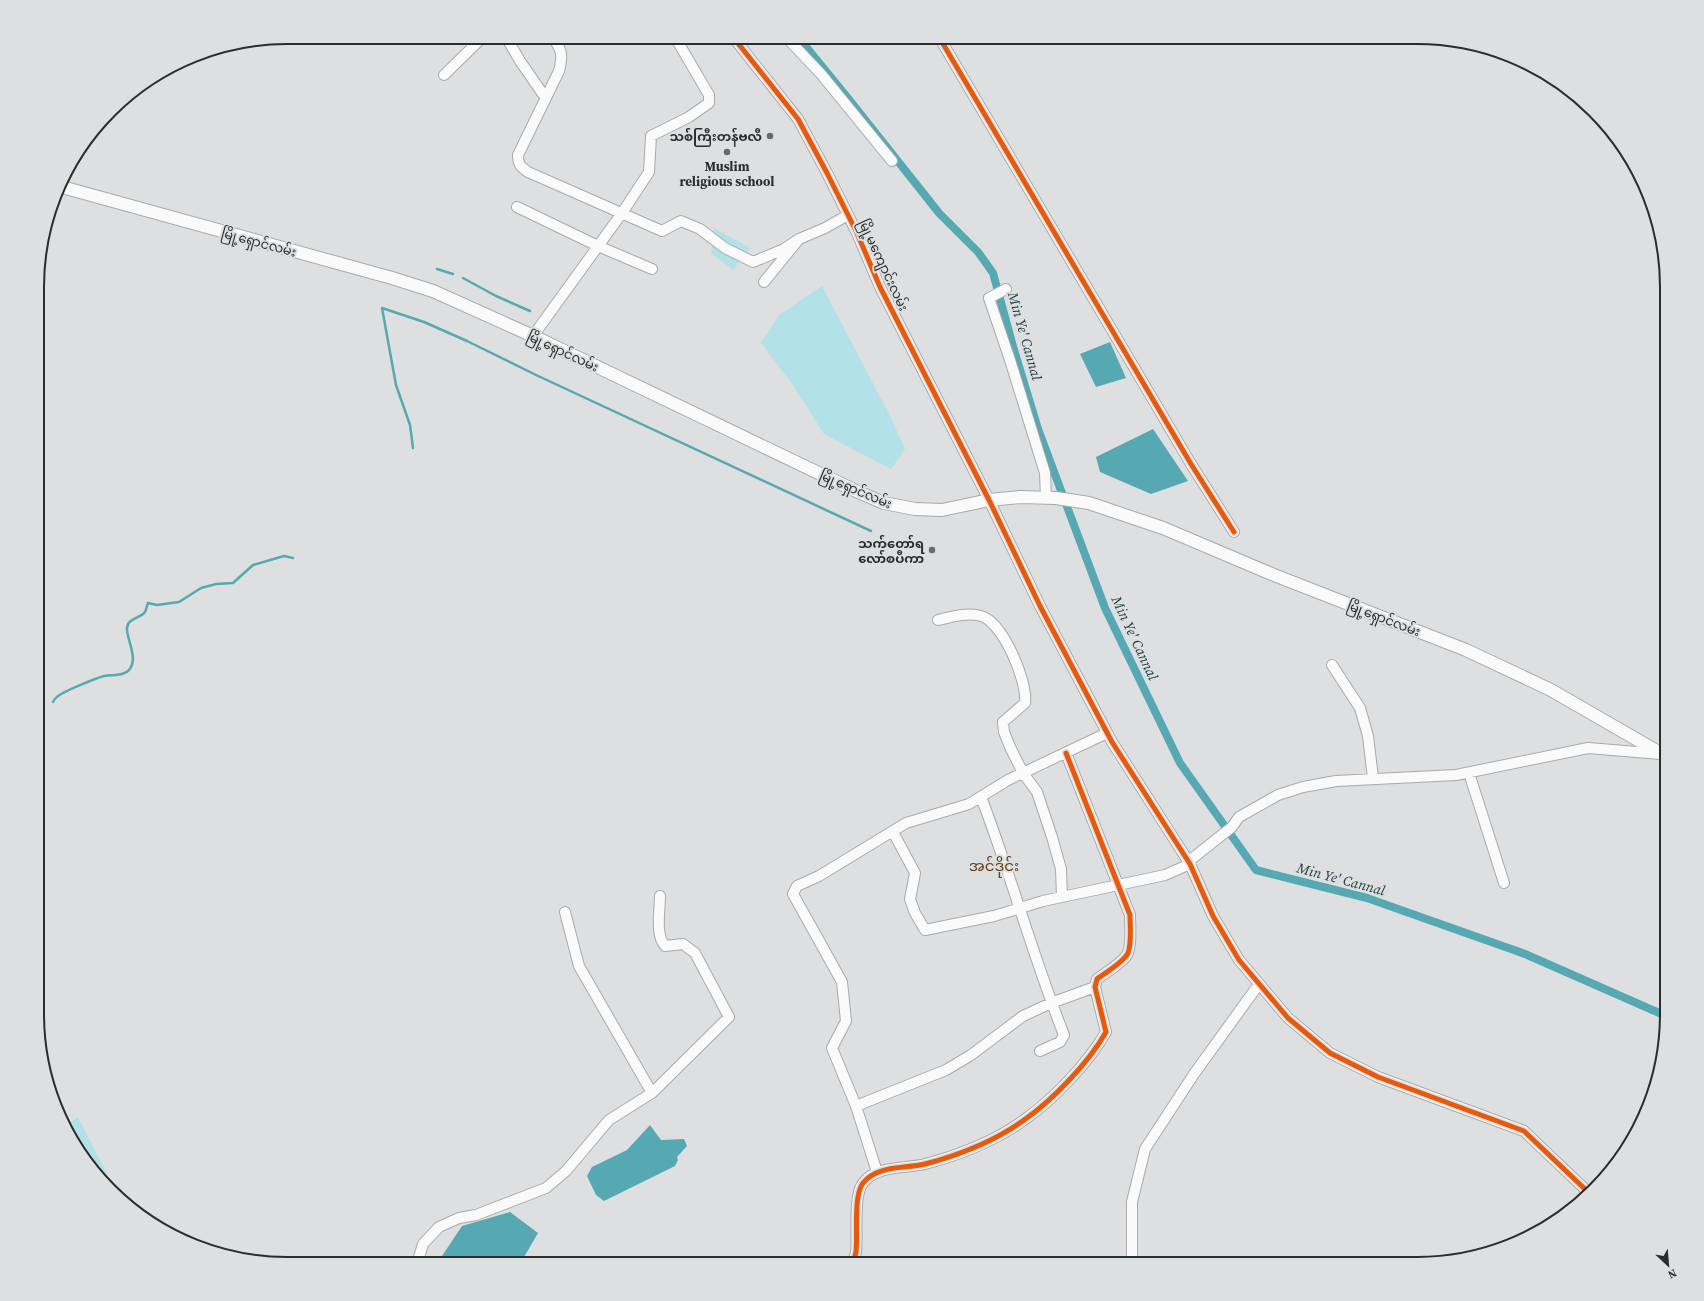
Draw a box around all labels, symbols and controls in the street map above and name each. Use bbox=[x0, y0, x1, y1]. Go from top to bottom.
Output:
place label: သစ်ကြီးတန်ဗလီ bbox=[669, 127, 762, 147]
marker: သစ်ကြီးတန်ဗလီ bbox=[765, 131, 775, 141]
marker: Muslim religious school bbox=[722, 147, 732, 157]
place label: Muslim religious school bbox=[679, 158, 775, 190]
street label: မြို့မကျောင်းလမ်း bbox=[853, 217, 912, 315]
street label: မြို့ရှောင်လမ်း bbox=[219, 224, 298, 263]
water label: Min Ye' Cannal bbox=[1003, 289, 1047, 382]
street label: မြို့ရှောင်လမ်း bbox=[523, 327, 601, 377]
street label: မြို့ရှောင်လမ်း bbox=[816, 467, 895, 514]
place label: သက်တော်ရ လော်စပီကာ bbox=[858, 534, 925, 567]
marker: သက်တော်ရ လော်စပီကာ bbox=[927, 545, 937, 555]
water label: Min Ye' Cannal bbox=[1106, 592, 1163, 683]
street label: မြို့ရှောင်လမ်း bbox=[1344, 597, 1423, 642]
district label: အင်ဒိုင်း bbox=[969, 855, 1019, 878]
water label: Min Ye' Cannal bbox=[1294, 857, 1387, 900]
north arrow bbox=[1648, 1245, 1688, 1285]
text: N bbox=[1665, 1265, 1679, 1282]

